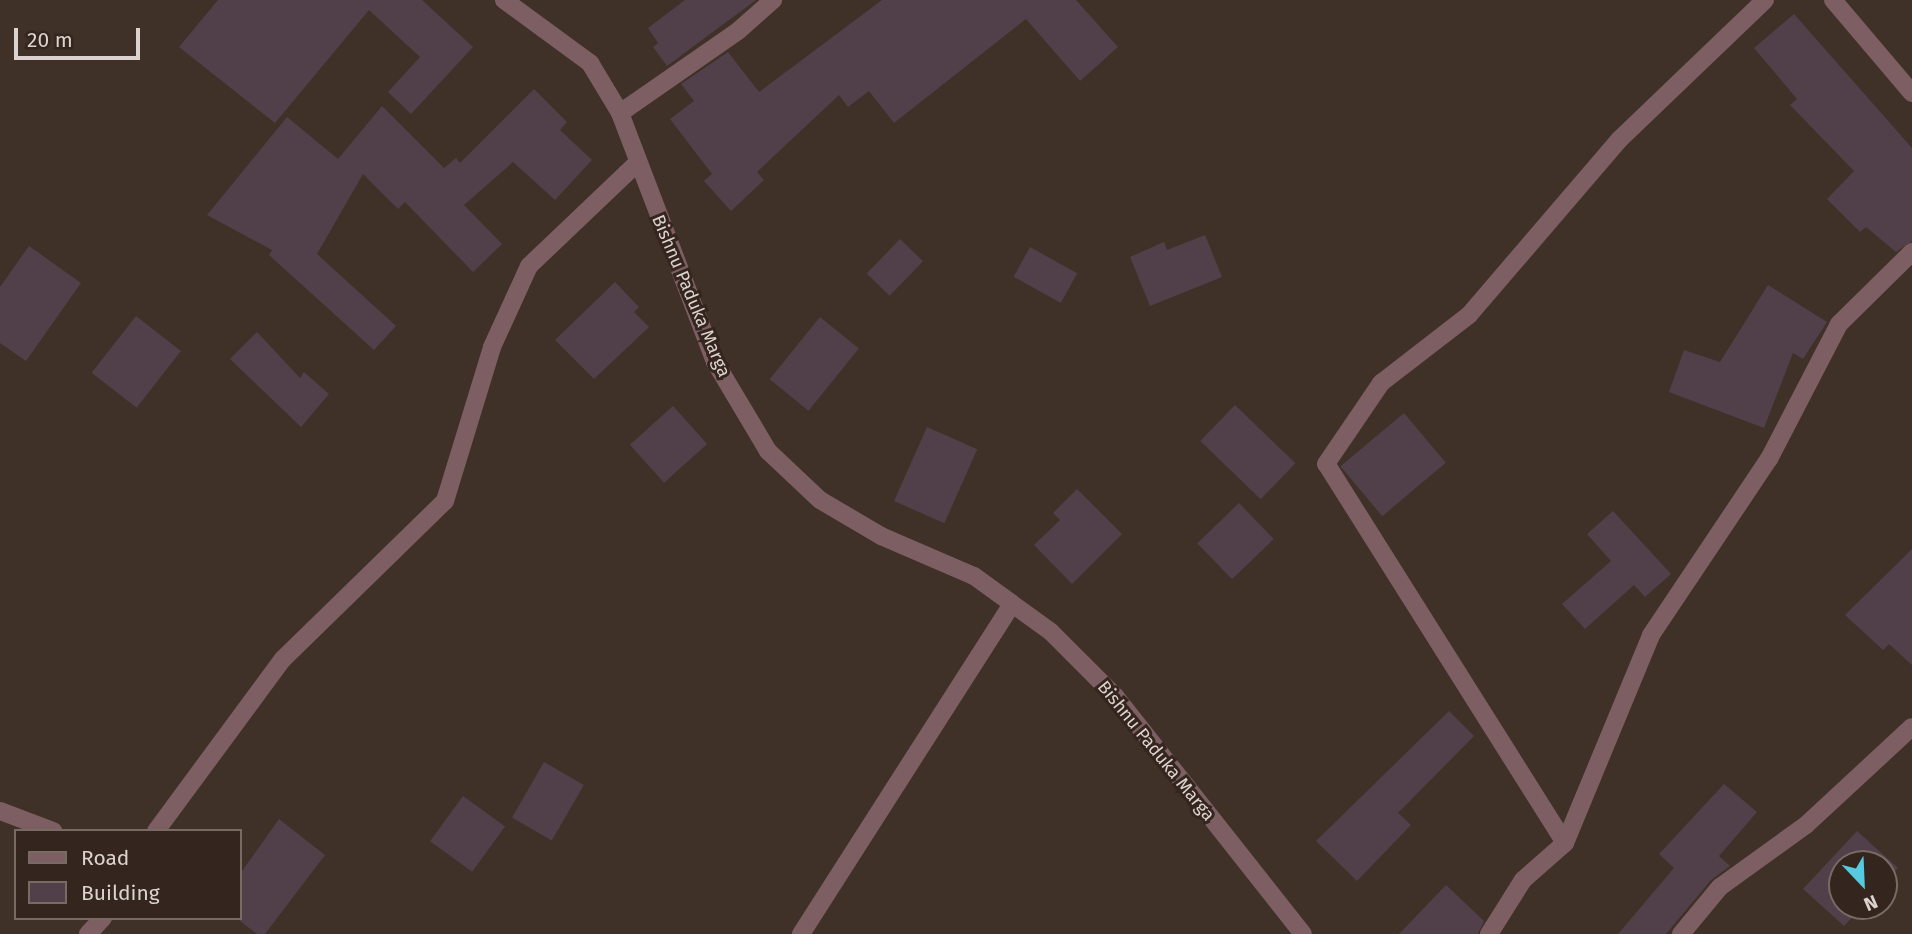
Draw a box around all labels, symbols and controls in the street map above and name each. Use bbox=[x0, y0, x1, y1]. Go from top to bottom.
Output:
scale bar bbox=[18, 14, 144, 58]
text: 20 m bbox=[27, 27, 73, 53]
street label: Bishnu Paduka Marga bbox=[647, 212, 735, 380]
street label: Bishnu Paduka Marga bbox=[1093, 677, 1219, 825]
legend bbox=[14, 829, 242, 920]
text: Road bbox=[81, 845, 129, 871]
north arrow bbox=[1828, 850, 1898, 920]
text: Building bbox=[81, 880, 160, 906]
text: N bbox=[1860, 890, 1881, 916]

